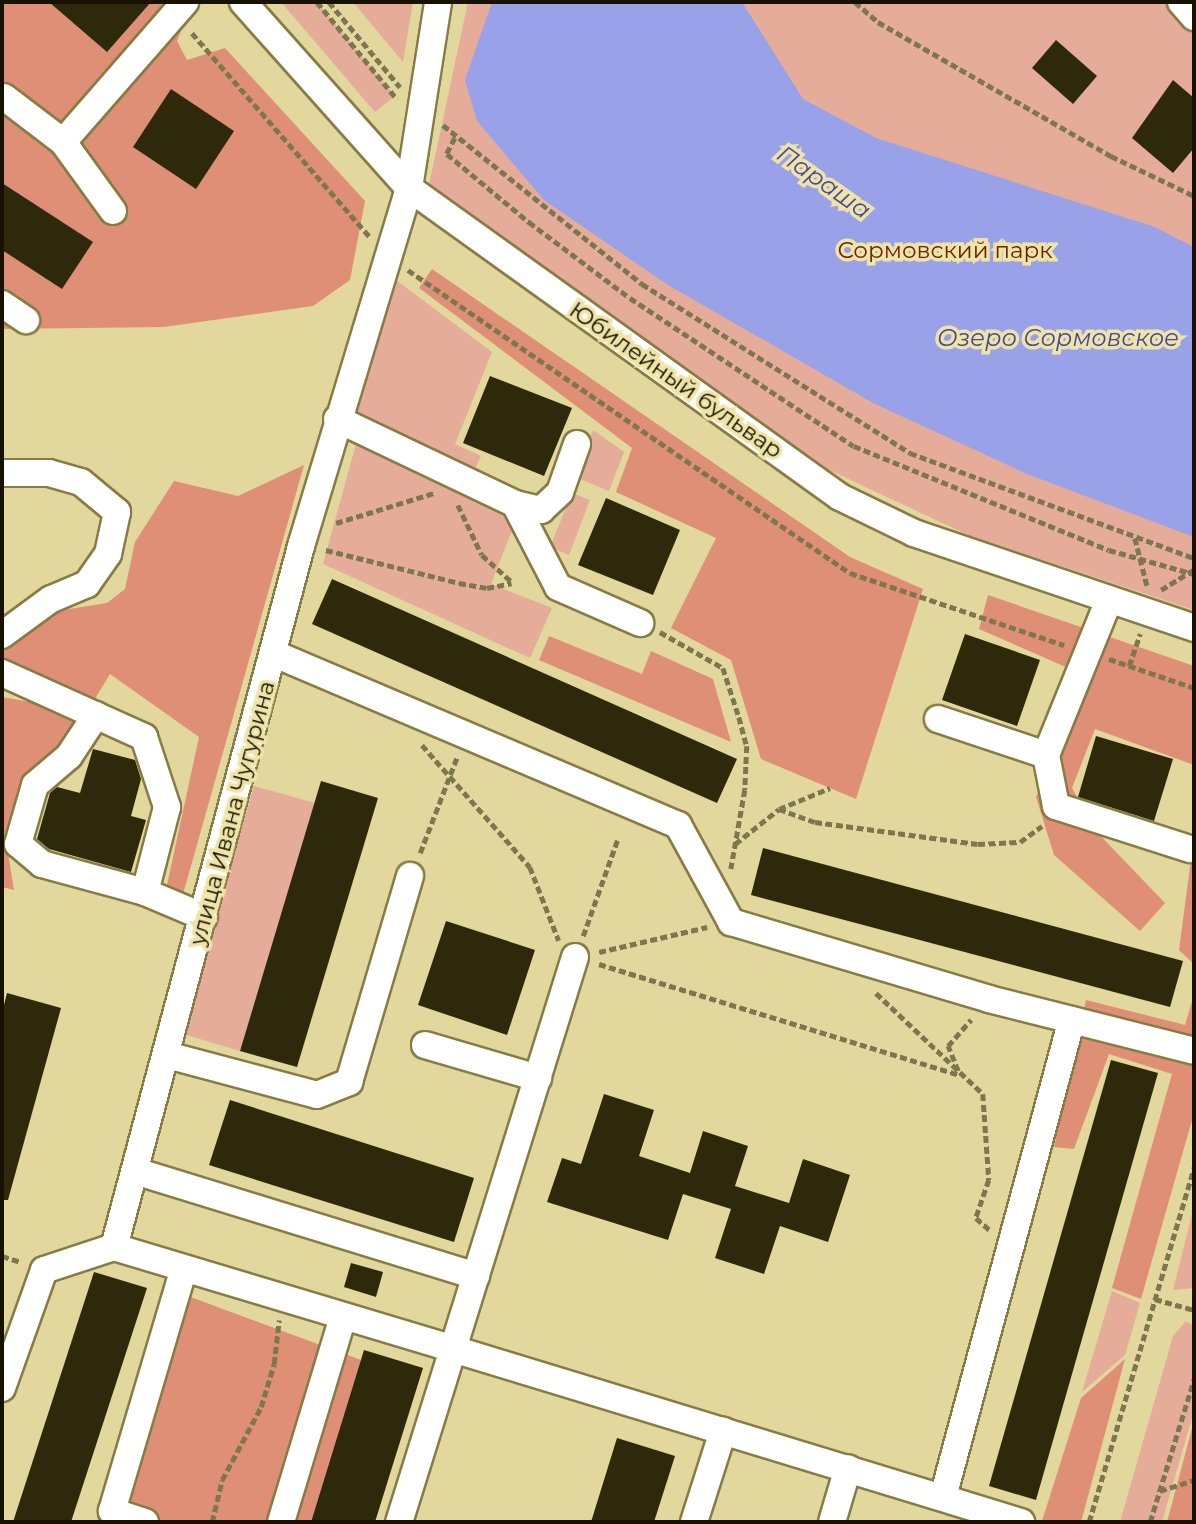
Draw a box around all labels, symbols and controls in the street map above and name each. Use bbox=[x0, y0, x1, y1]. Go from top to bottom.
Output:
water label: Параша bbox=[771, 139, 877, 225]
park label: Сормовский парк bbox=[837, 236, 1053, 264]
street label: Юбилейный бульвар bbox=[564, 296, 788, 464]
water label: Озеро Сормовское bbox=[937, 324, 1179, 352]
street label: улица Ивана Чугурина bbox=[183, 678, 281, 948]

